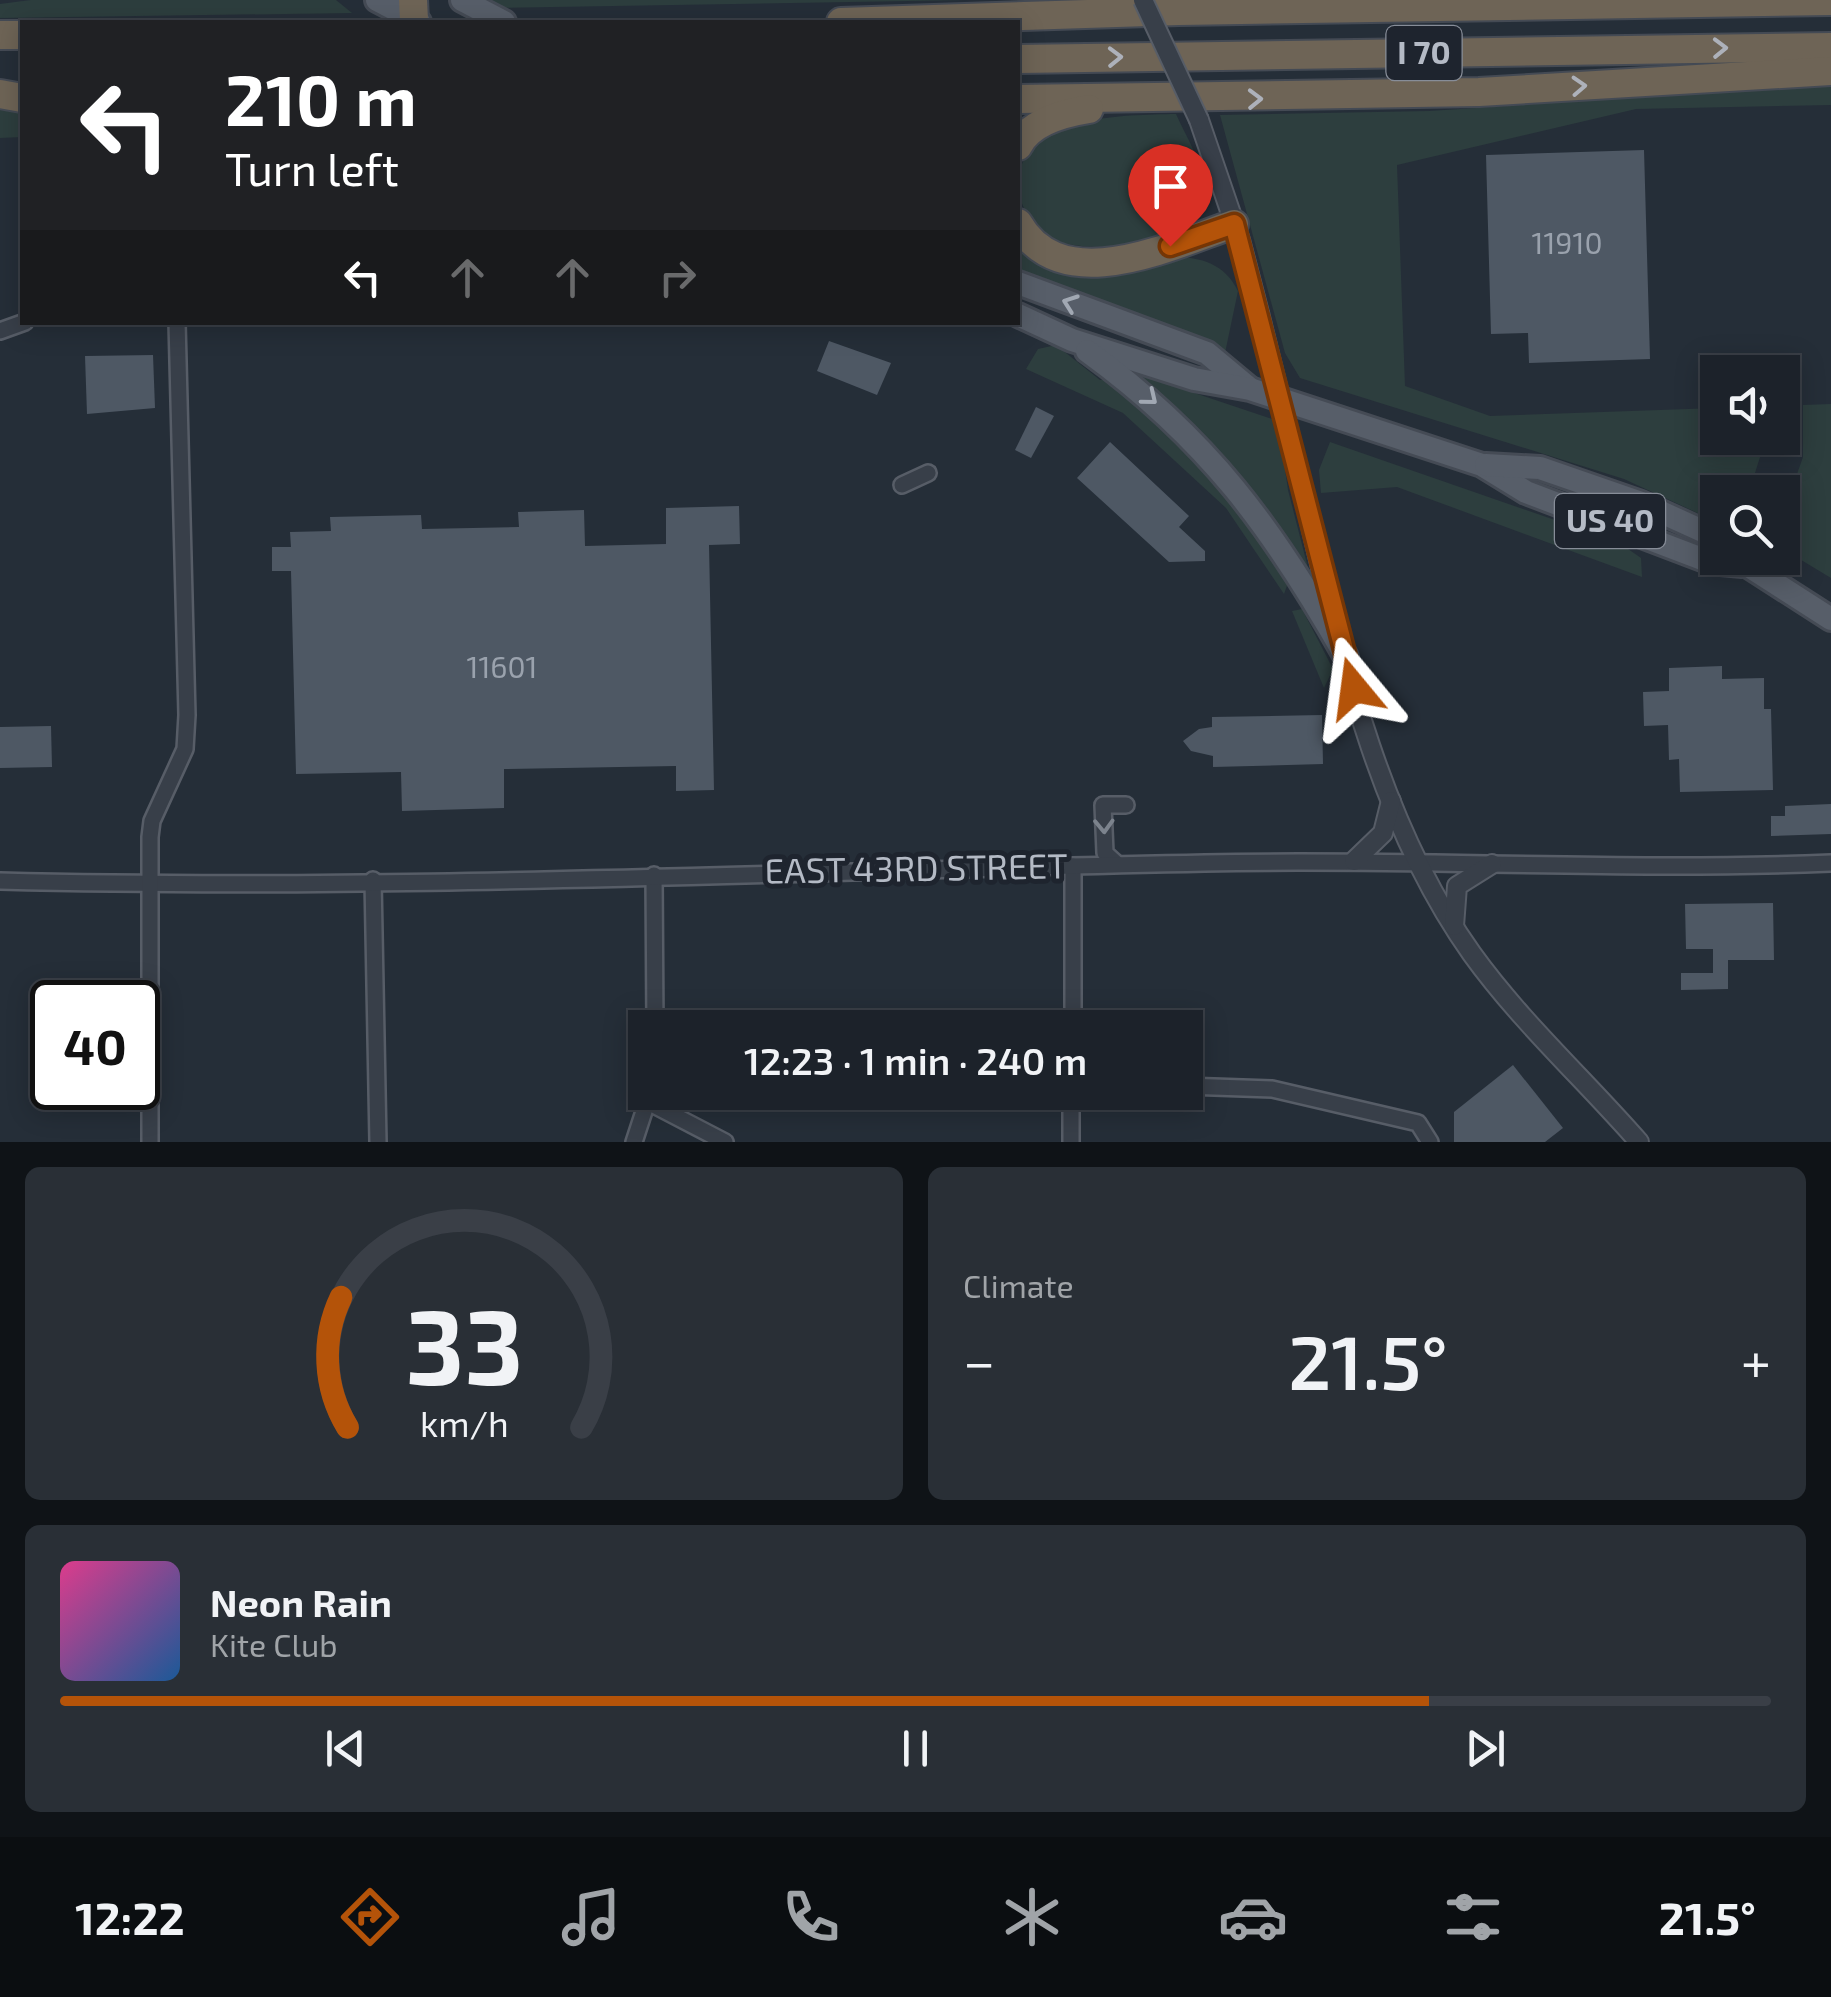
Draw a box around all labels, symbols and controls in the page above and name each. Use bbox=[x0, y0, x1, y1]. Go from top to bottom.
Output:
road number: I 70 bbox=[1386, 26, 1462, 80]
one-way arrow bbox=[1712, 38, 1728, 59]
one-way arrow bbox=[1107, 47, 1123, 68]
text: 210 m bbox=[225, 56, 417, 140]
icon: left bbox=[60, 60, 190, 190]
one-way arrow bbox=[1572, 76, 1588, 97]
one-way arrow bbox=[1247, 88, 1263, 109]
text: Turn left bbox=[225, 141, 399, 195]
pin bbox=[1128, 144, 1213, 247]
icon: arrive bbox=[1143, 159, 1198, 214]
house number: 11910 bbox=[1531, 224, 1603, 260]
icon: left bbox=[335, 250, 390, 305]
icon: ahead bbox=[440, 250, 495, 305]
icon: ahead bbox=[545, 250, 600, 305]
icon: right bbox=[650, 250, 705, 305]
one-way arrow bbox=[1062, 294, 1079, 315]
map controls bbox=[1700, 355, 1800, 575]
button: sound bbox=[1700, 355, 1800, 455]
one-way arrow bbox=[1138, 386, 1156, 404]
button: search bbox=[1700, 475, 1800, 575]
road number: US 40 bbox=[1555, 494, 1665, 548]
position arrow bbox=[1302, 636, 1406, 740]
house number: 11601 bbox=[466, 648, 538, 684]
one-way arrow bbox=[1093, 819, 1114, 835]
street label: EAST 43RD STREET bbox=[764, 843, 1068, 891]
speed limit sign: 40 bbox=[30, 980, 160, 1110]
text: 12:23 · 1 min · 240 m bbox=[744, 1037, 1087, 1083]
text: Climate bbox=[963, 1266, 1074, 1304]
text: 33 bbox=[405, 1281, 523, 1406]
text: 21.5° bbox=[1288, 1315, 1448, 1405]
text: − bbox=[963, 1327, 995, 1393]
text: + bbox=[1741, 1327, 1771, 1393]
text: km/h bbox=[420, 1401, 508, 1444]
text: Neon Rain bbox=[210, 1579, 392, 1625]
text: Kite Club bbox=[210, 1625, 338, 1663]
icon: previous bbox=[318, 1721, 373, 1776]
icon: pause bbox=[888, 1721, 943, 1776]
icon: next bbox=[1458, 1721, 1513, 1776]
icon: directions bbox=[335, 1882, 405, 1952]
icon: music bbox=[556, 1882, 626, 1952]
icon: phone bbox=[776, 1882, 846, 1952]
icon: climate bbox=[997, 1882, 1067, 1952]
icon: car bbox=[1218, 1882, 1288, 1952]
icon: filters bbox=[1438, 1882, 1508, 1952]
text: 12:22 bbox=[75, 1890, 185, 1944]
text: 21.5° bbox=[1659, 1890, 1756, 1944]

